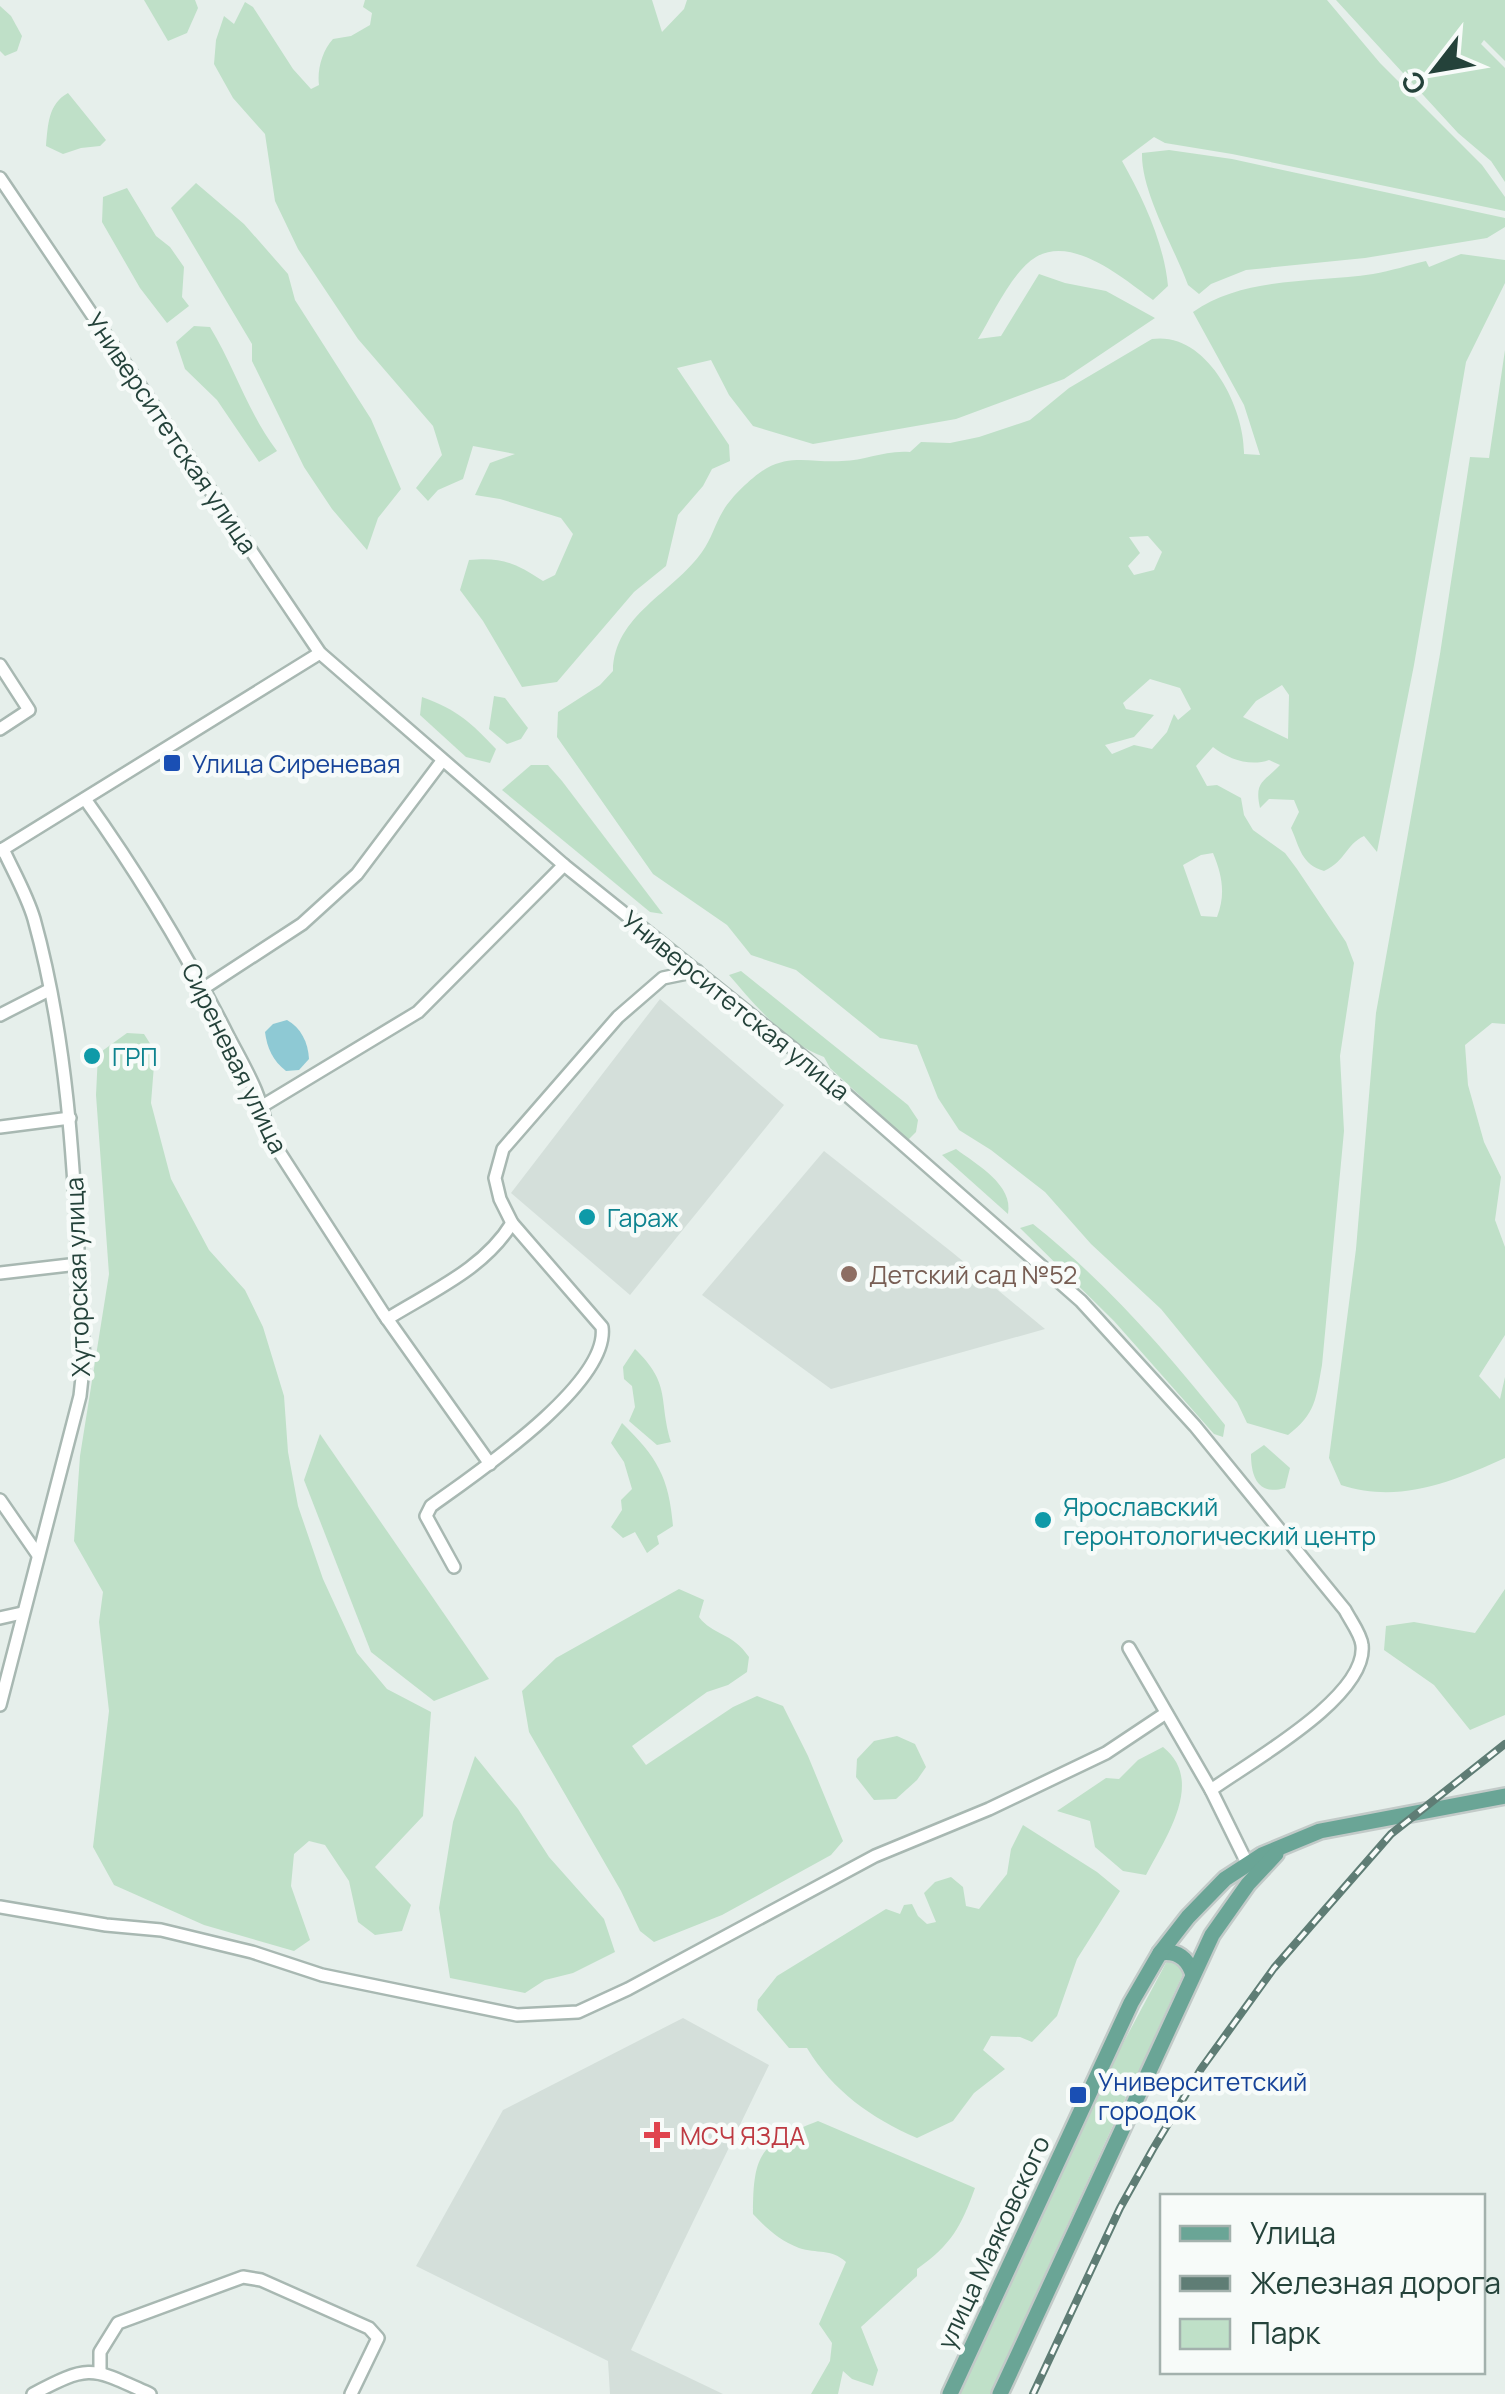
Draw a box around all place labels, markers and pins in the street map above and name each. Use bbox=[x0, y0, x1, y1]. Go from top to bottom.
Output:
place label: Улица Сиреневая bbox=[192, 746, 401, 781]
marker: Улица Сиреневая bbox=[161, 752, 183, 774]
place label: ГРП bbox=[112, 1039, 158, 1074]
marker: ГРП bbox=[81, 1045, 103, 1067]
place label: Гараж bbox=[607, 1200, 679, 1235]
marker: Гараж bbox=[576, 1206, 598, 1228]
place label: Детский сад №52 bbox=[869, 1257, 1077, 1292]
marker: Детский сад №52 bbox=[838, 1263, 860, 1285]
place label: Ярославский геронтологический центр bbox=[1063, 1489, 1376, 1553]
marker: Ярославский геронтологический центр bbox=[1032, 1509, 1054, 1531]
place label: Университетский городок bbox=[1098, 2064, 1307, 2128]
marker: Университетский городок bbox=[1067, 2084, 1089, 2106]
place label: МСЧ ЯЗДА bbox=[680, 2118, 805, 2153]
marker: МСЧ ЯЗДА bbox=[644, 2122, 670, 2148]

